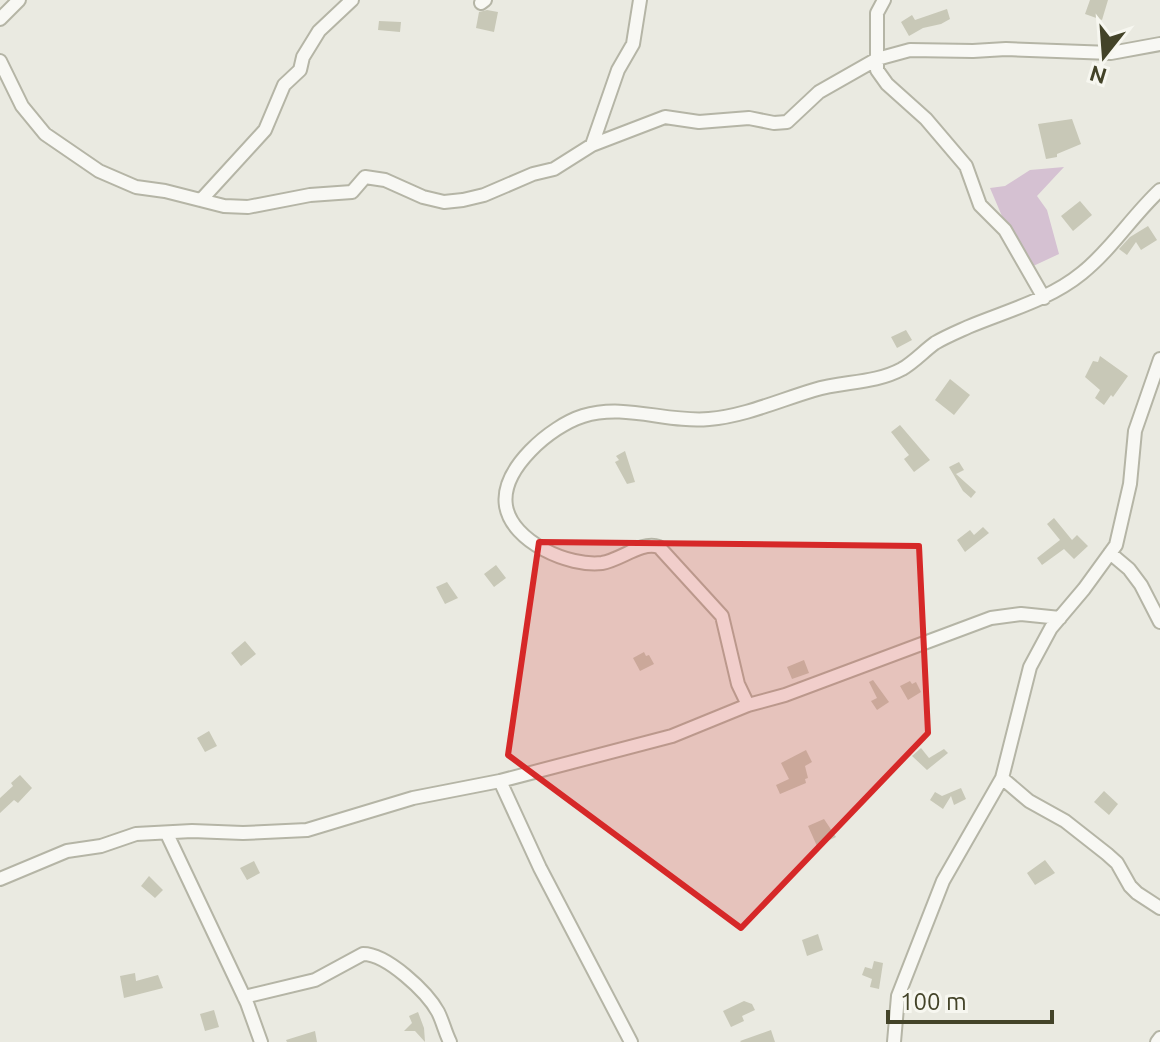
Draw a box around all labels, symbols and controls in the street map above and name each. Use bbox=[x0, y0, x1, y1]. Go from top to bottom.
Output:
north arrow bbox=[1064, 16, 1144, 96]
text: N bbox=[1086, 61, 1110, 90]
scale bar bbox=[888, 974, 1052, 1024]
text: 100 m bbox=[900, 988, 967, 1015]

